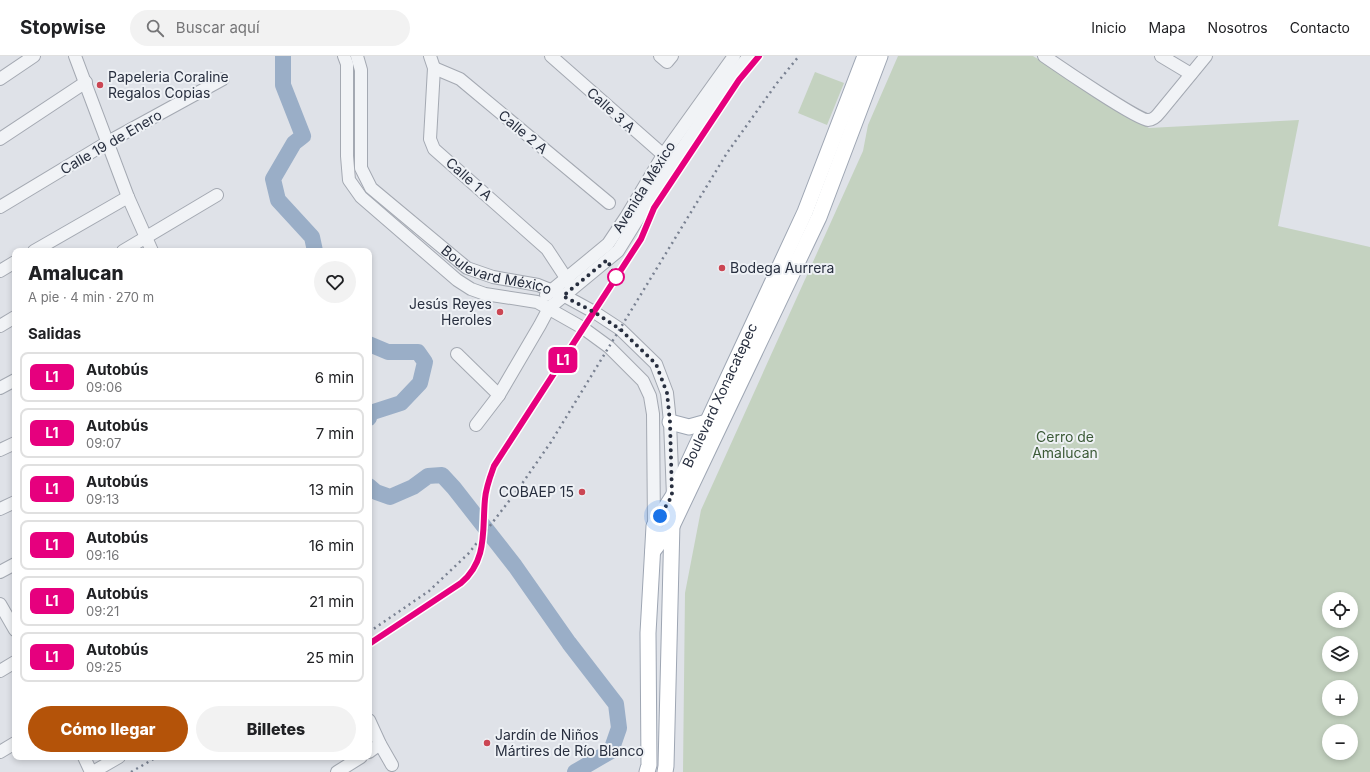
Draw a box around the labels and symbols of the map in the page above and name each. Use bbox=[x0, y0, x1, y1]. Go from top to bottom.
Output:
place label: Papeleria Coraline Regalos Copias bbox=[108, 68, 229, 101]
marker: Papeleria Coraline Regalos Copias bbox=[95, 80, 105, 90]
street label: Calle 3 A bbox=[584, 83, 639, 136]
street label: Calle 19 de Enero bbox=[57, 106, 164, 177]
street label: Calle 2 A bbox=[495, 106, 552, 157]
street label: Avenida México bbox=[609, 138, 678, 236]
street label: Calle 1 A bbox=[443, 153, 496, 204]
street label: Boulevard México bbox=[438, 241, 554, 298]
place label: Bodega Aurrera bbox=[730, 259, 834, 276]
marker: Bodega Aurrera bbox=[717, 263, 727, 273]
unlabelled marker bbox=[607, 268, 625, 286]
place label: Jesús Reyes Heroles bbox=[409, 295, 492, 328]
marker: Jesús Reyes Heroles bbox=[495, 307, 505, 317]
street label: Boulevard Xonacatepec bbox=[678, 320, 760, 470]
line badge: L1 bbox=[545, 347, 581, 373]
park label: Cerro de Amalucan bbox=[1032, 428, 1098, 461]
place label: COBAEP 15 bbox=[499, 483, 574, 500]
marker: COBAEP 15 bbox=[577, 487, 587, 497]
your location bbox=[650, 506, 670, 526]
place label: Jardín de Niños Mártires de Río Blanco bbox=[495, 726, 644, 759]
marker: Jardín de Niños Mártires de Río Blanco bbox=[482, 738, 492, 748]

